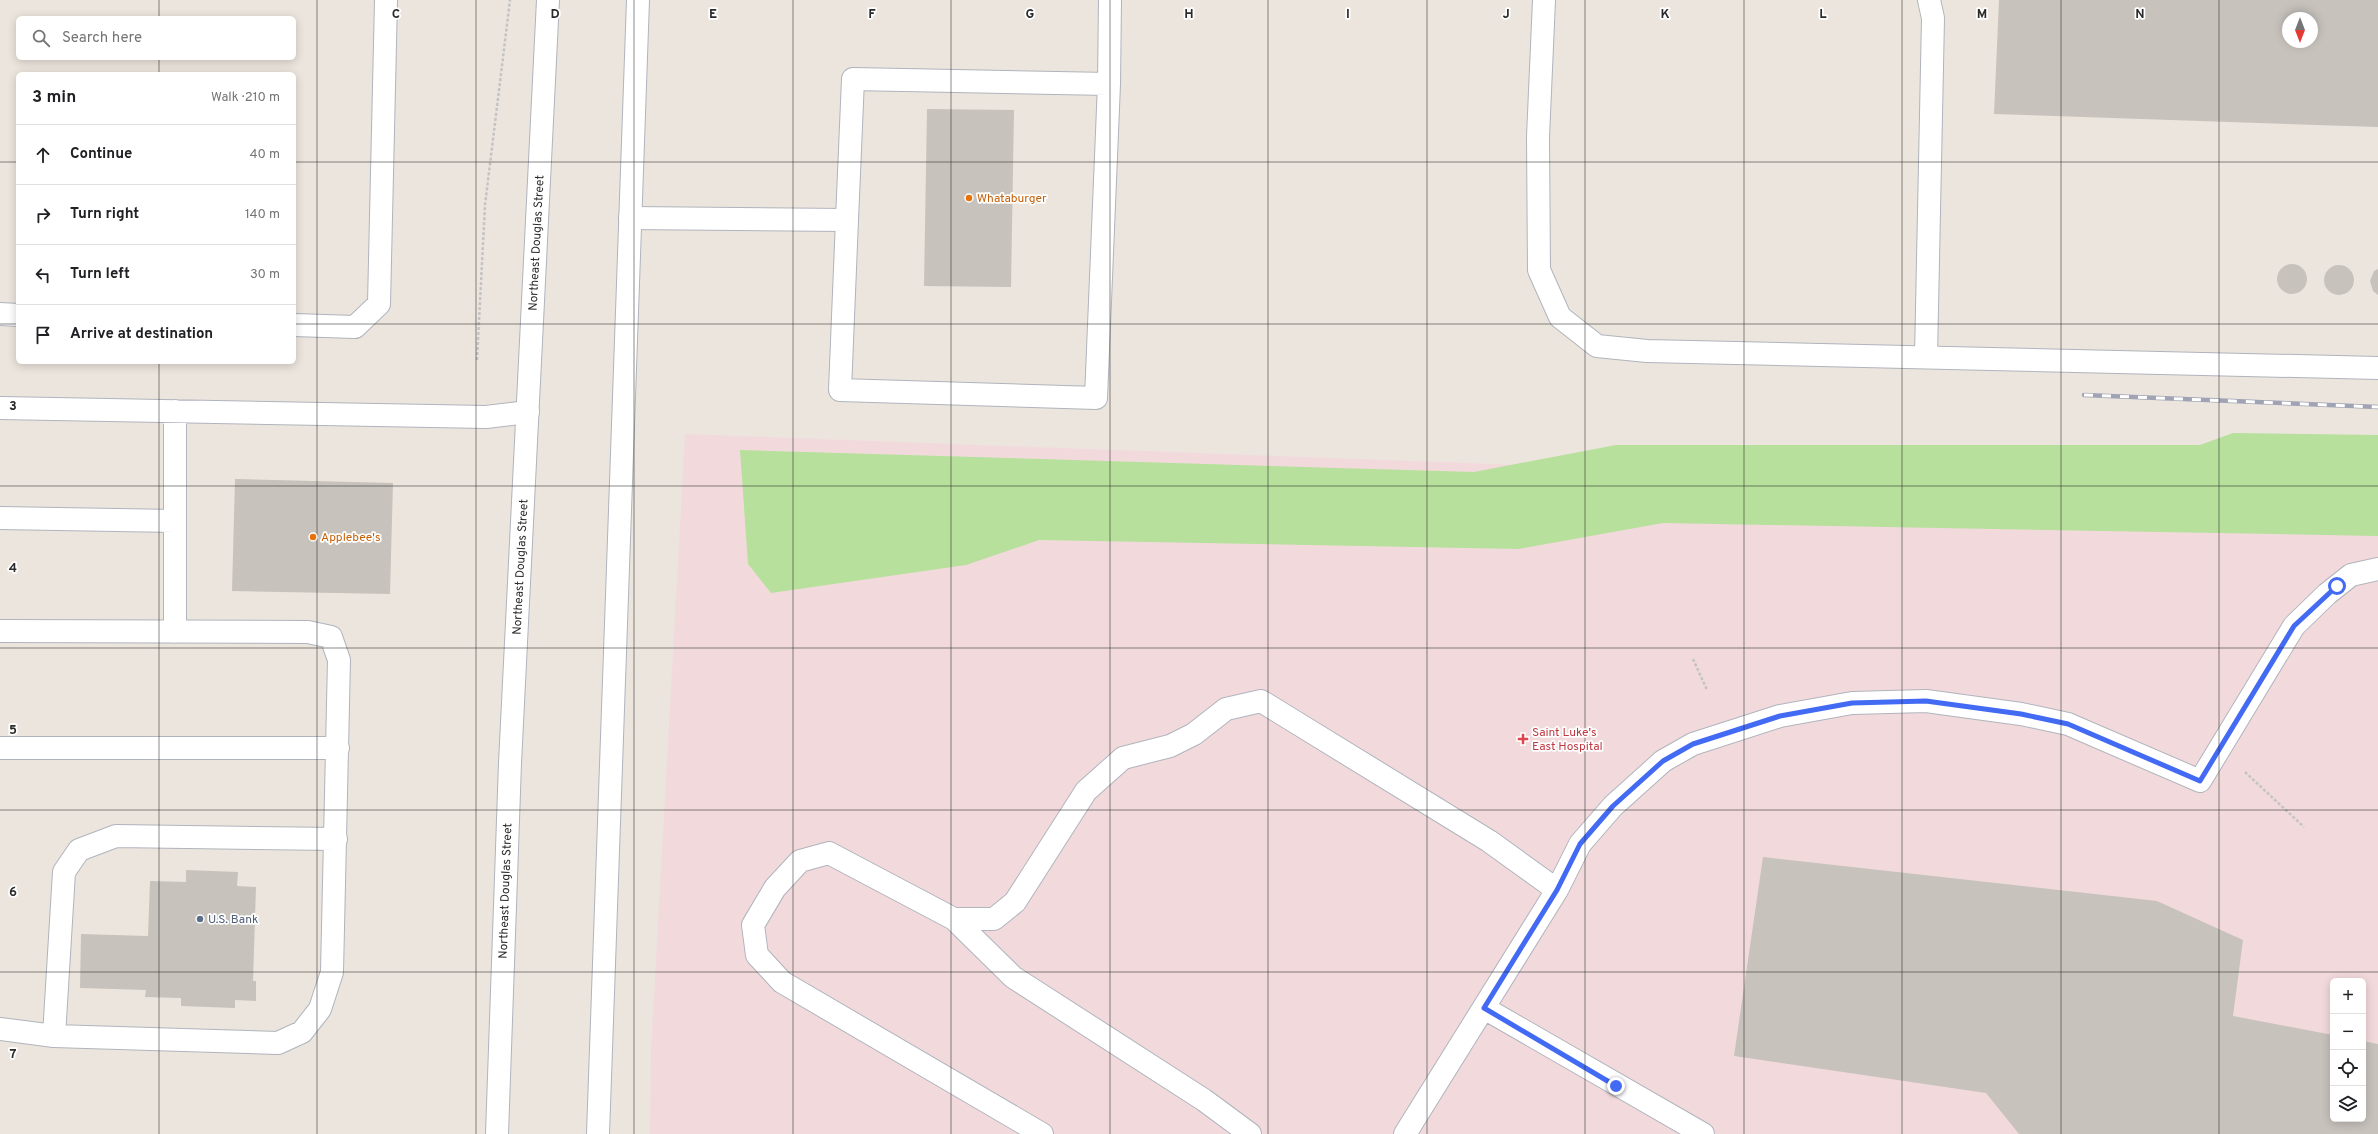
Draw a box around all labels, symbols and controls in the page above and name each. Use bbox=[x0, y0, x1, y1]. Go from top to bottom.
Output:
text: C bbox=[392, 7, 400, 23]
text: D bbox=[550, 7, 560, 23]
text: E bbox=[709, 7, 717, 23]
text: F bbox=[868, 7, 876, 23]
text: G bbox=[1026, 7, 1035, 23]
text: H bbox=[1184, 7, 1194, 23]
text: I bbox=[1346, 7, 1350, 23]
text: J bbox=[1502, 7, 1510, 23]
text: K bbox=[1660, 7, 1670, 23]
text: L bbox=[1819, 7, 1827, 23]
text: M bbox=[1977, 7, 1987, 23]
text: N bbox=[2135, 7, 2145, 23]
north arrow bbox=[2282, 12, 2318, 48]
search box bbox=[16, 16, 296, 60]
icon: search bbox=[30, 27, 52, 49]
text: Search here bbox=[62, 29, 142, 48]
text: 3 min bbox=[32, 87, 76, 109]
text: Walk · 210 m bbox=[211, 90, 280, 106]
icon: ahead bbox=[32, 144, 54, 166]
text: Continue bbox=[70, 145, 132, 164]
text: 40 m bbox=[250, 147, 280, 163]
street label: Northeast Douglas Street bbox=[525, 175, 549, 311]
place label: Whataburger bbox=[977, 191, 1047, 207]
marker: Whataburger bbox=[964, 193, 974, 203]
icon: right bbox=[32, 204, 54, 226]
text: Turn right bbox=[70, 205, 139, 224]
text: 140 m bbox=[245, 207, 280, 223]
icon: left bbox=[32, 264, 54, 286]
text: Turn left bbox=[70, 265, 130, 284]
text: 30 m bbox=[250, 267, 280, 283]
icon: arrive bbox=[32, 324, 54, 346]
text: Arrive at destination bbox=[70, 325, 213, 344]
text: 3 bbox=[9, 399, 17, 415]
street label: Northeast Douglas Street bbox=[509, 499, 533, 635]
place label: Applebee's bbox=[321, 530, 381, 546]
marker: Applebee's bbox=[308, 532, 318, 542]
text: 4 bbox=[9, 561, 17, 577]
route start bbox=[2328, 577, 2346, 595]
text: 5 bbox=[9, 723, 17, 739]
place label: Saint Luke's East Hospital bbox=[1532, 725, 1603, 755]
marker: Saint Luke's East Hospital bbox=[1517, 733, 1529, 745]
street label: Northeast Douglas Street bbox=[496, 823, 516, 959]
text: 6 bbox=[9, 885, 17, 901]
place label: U.S. Bank bbox=[208, 912, 258, 928]
marker: U.S. Bank bbox=[195, 914, 205, 924]
map controls bbox=[2330, 978, 2366, 1122]
button: + bbox=[2330, 978, 2366, 1014]
button: − bbox=[2330, 1014, 2366, 1050]
text: 7 bbox=[10, 1047, 17, 1063]
button: locate bbox=[2330, 1050, 2366, 1086]
route end bbox=[1607, 1077, 1625, 1095]
button: layers bbox=[2330, 1086, 2366, 1122]

